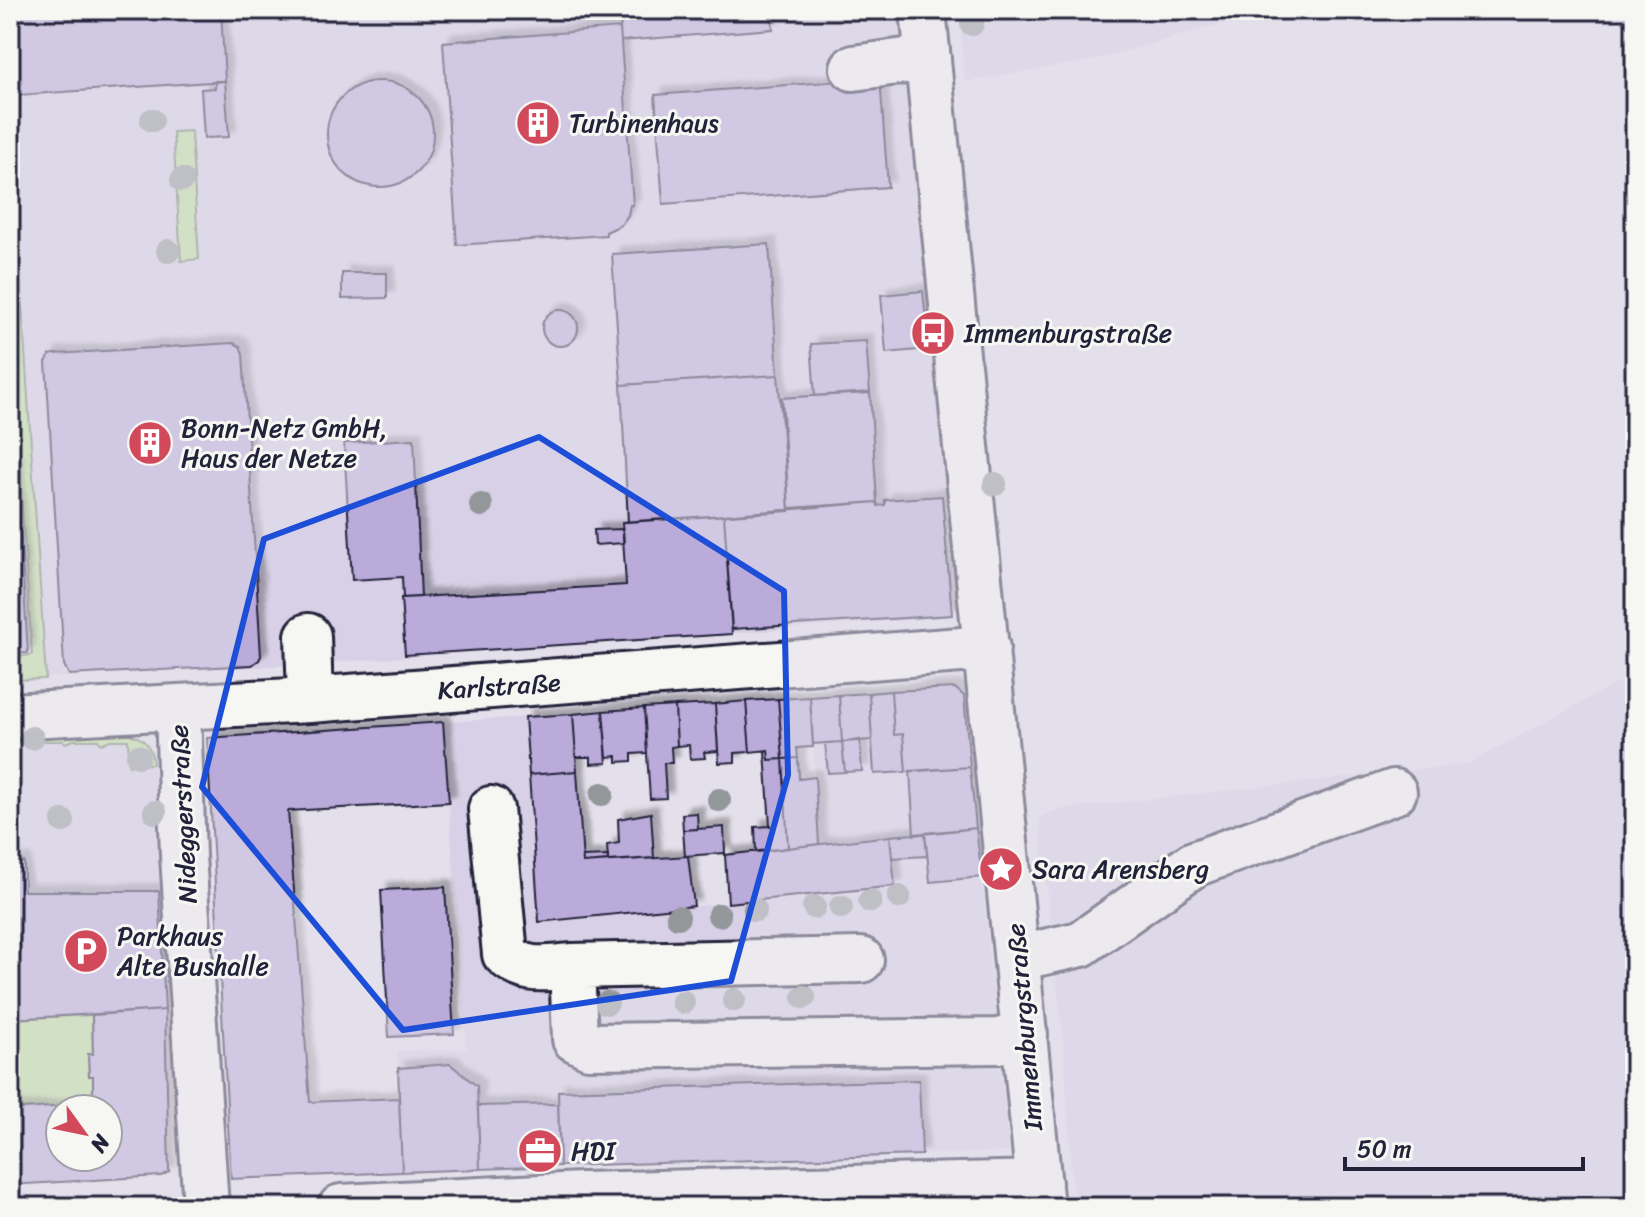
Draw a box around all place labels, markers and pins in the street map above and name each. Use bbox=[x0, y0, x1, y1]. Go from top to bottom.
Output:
building icon: Turbinenhaus bbox=[514, 99, 562, 147]
place label: Turbinenhaus bbox=[569, 100, 719, 146]
bus stop icon: Immenburgstraße bbox=[909, 309, 957, 357]
place label: Immenburgstraße bbox=[963, 310, 1172, 356]
place label: Bonn-Netz GmbH, Haus der Netze bbox=[181, 405, 387, 481]
building icon: Bonn-Netz GmbH, Haus der Netze bbox=[126, 419, 174, 467]
place icon: Sara Arensberg bbox=[977, 845, 1025, 893]
place label: Sara Arensberg bbox=[1032, 846, 1209, 892]
place label: Parkhaus Alte Bushalle bbox=[116, 913, 269, 989]
parking icon: Parkhaus Alte Bushalle bbox=[62, 927, 110, 975]
office icon: HDI bbox=[516, 1127, 564, 1175]
place label: HDI bbox=[571, 1128, 617, 1174]

